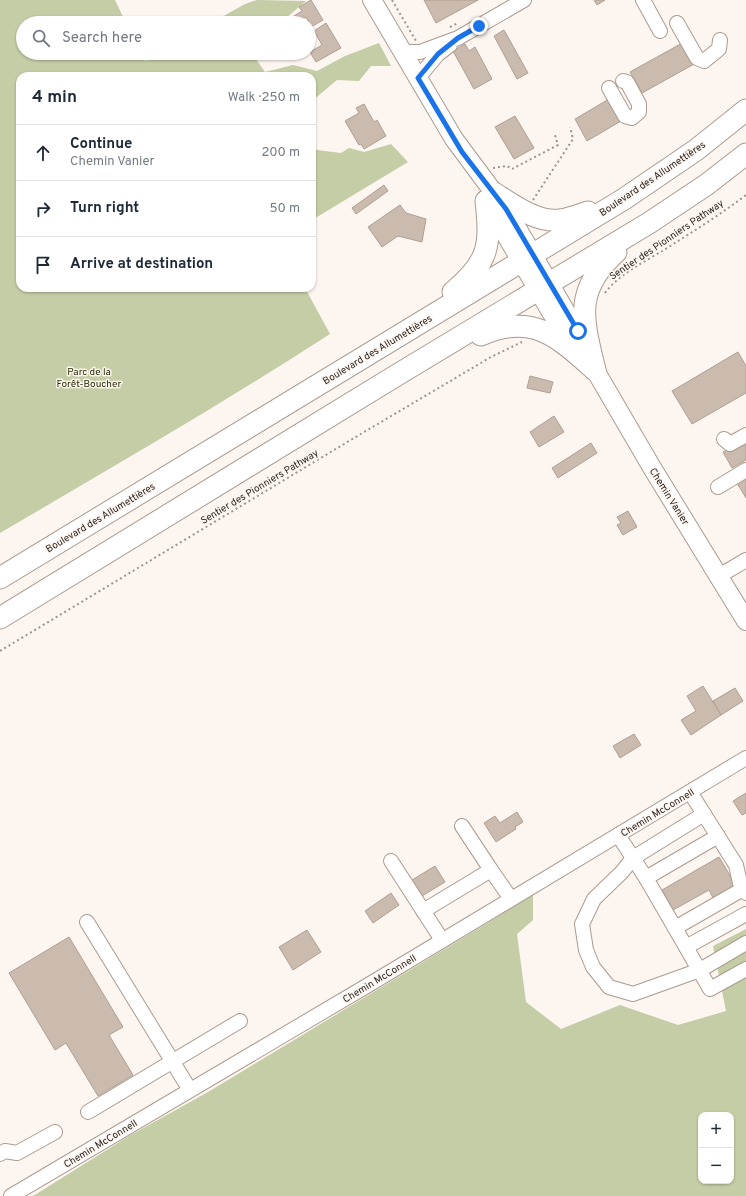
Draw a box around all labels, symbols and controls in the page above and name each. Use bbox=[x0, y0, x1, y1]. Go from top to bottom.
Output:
search box bbox=[16, 16, 316, 60]
route end bbox=[470, 17, 488, 35]
icon: search bbox=[30, 27, 52, 49]
text: Search here bbox=[62, 29, 142, 48]
text: 4 min bbox=[32, 87, 77, 109]
text: Walk · 250 m bbox=[228, 90, 300, 106]
text: Continue bbox=[70, 135, 132, 154]
street label: Boulevard des Allumettières bbox=[597, 139, 709, 220]
icon: ahead bbox=[32, 142, 54, 164]
text: 200 m bbox=[261, 145, 300, 161]
text: Chemin Vanier bbox=[70, 154, 155, 170]
street label: Sentier des Pionniers Pathway bbox=[607, 197, 726, 283]
icon: right bbox=[32, 198, 54, 220]
text: Turn right bbox=[70, 199, 139, 218]
text: 50 m bbox=[270, 201, 300, 217]
icon: arrive bbox=[32, 254, 54, 276]
text: Arrive at destination bbox=[70, 255, 213, 274]
street label: Boulevard des Allumettières bbox=[321, 312, 435, 388]
route start bbox=[569, 322, 587, 340]
park label: Parc de la Forêt-Boucher bbox=[57, 366, 122, 391]
street label: Sentier des Pionniers Pathway bbox=[199, 447, 321, 528]
street label: Chemin Vanier bbox=[646, 466, 692, 528]
street label: Boulevard des Allumettières bbox=[44, 480, 158, 556]
street label: Chemin McConnell bbox=[619, 786, 697, 840]
street label: Chemin McConnell bbox=[341, 952, 419, 1006]
map controls bbox=[698, 1112, 734, 1184]
button: + bbox=[698, 1112, 734, 1148]
street label: Chemin McConnell bbox=[62, 1117, 140, 1171]
button: − bbox=[698, 1148, 734, 1184]

